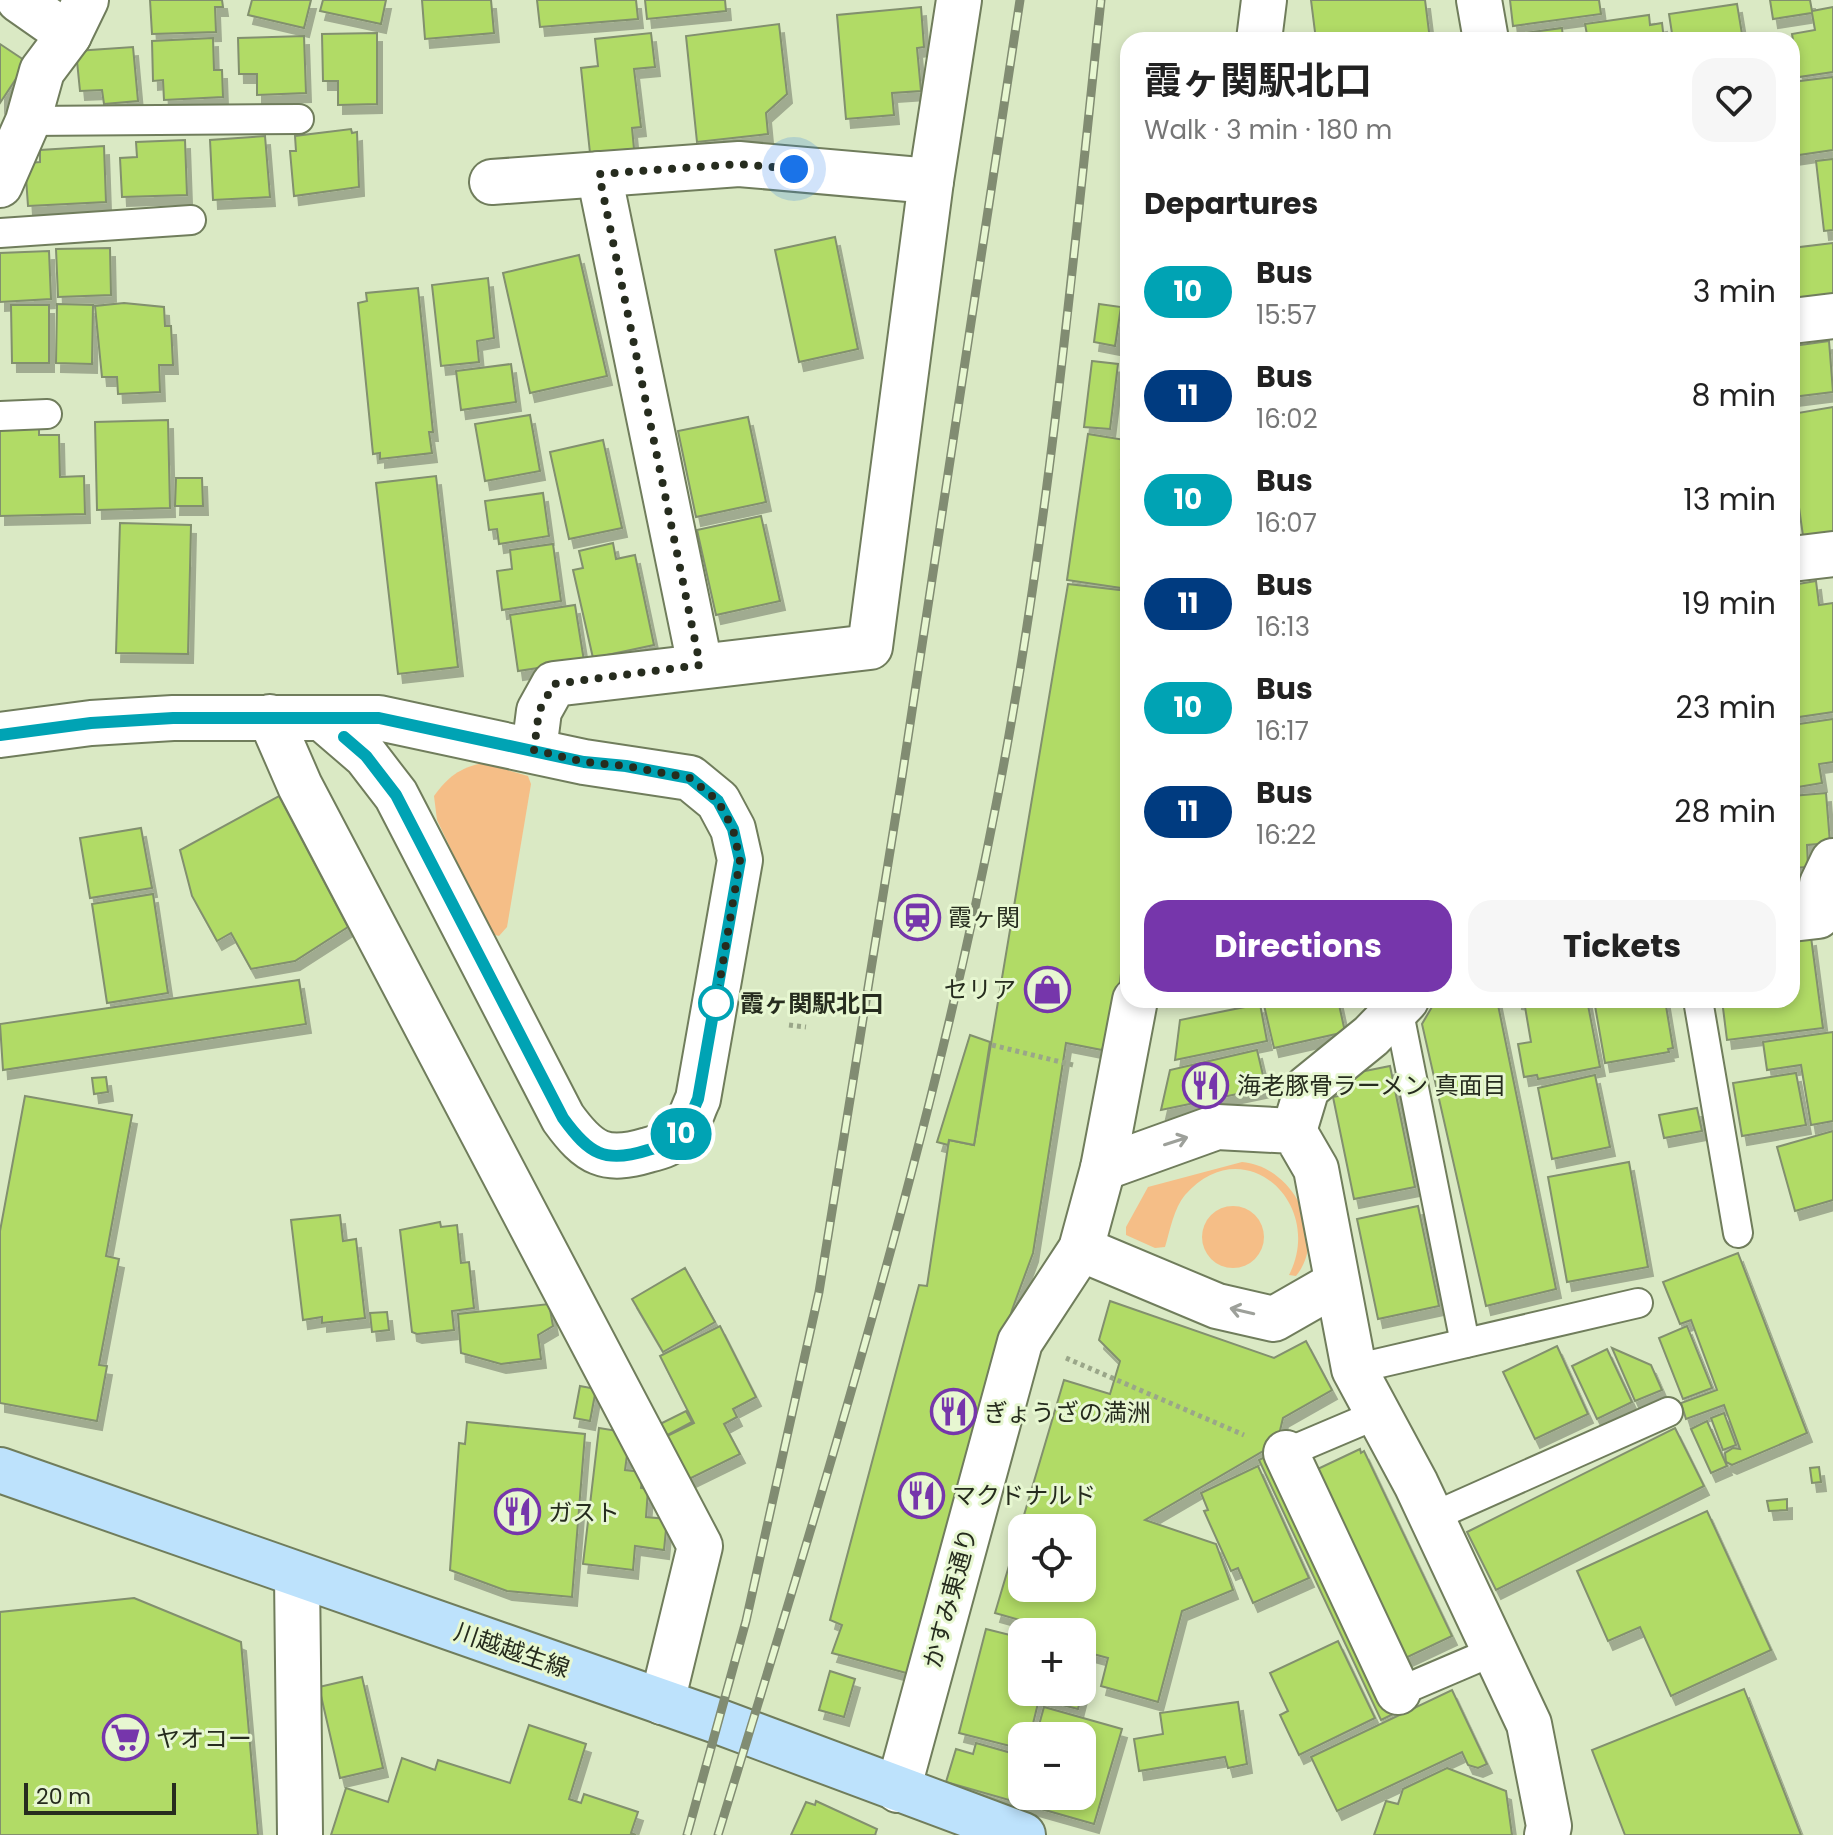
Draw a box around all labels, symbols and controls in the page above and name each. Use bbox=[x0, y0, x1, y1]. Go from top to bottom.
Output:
text: 霞ヶ関駅北口 bbox=[1144, 54, 1372, 107]
button: heart bbox=[1692, 58, 1776, 142]
text: Walk · 3 min · 180 m bbox=[1144, 112, 1392, 148]
your location bbox=[774, 149, 814, 189]
text: Departures bbox=[1144, 182, 1318, 225]
text: Bus bbox=[1256, 251, 1313, 294]
text: 3 min bbox=[1693, 270, 1776, 313]
text: 10 bbox=[1174, 272, 1202, 311]
text: 15:57 bbox=[1256, 297, 1317, 333]
text: Bus bbox=[1256, 355, 1313, 398]
text: 8 min bbox=[1692, 374, 1776, 417]
text: 11 bbox=[1177, 376, 1199, 415]
text: 16:02 bbox=[1256, 401, 1318, 437]
text: Bus bbox=[1256, 459, 1313, 502]
text: 13 min bbox=[1683, 478, 1776, 521]
text: 10 bbox=[1174, 480, 1202, 519]
text: 16:07 bbox=[1256, 505, 1317, 541]
text: Bus bbox=[1256, 563, 1313, 606]
text: 19 min bbox=[1682, 582, 1776, 625]
text: 11 bbox=[1177, 584, 1199, 623]
text: 16:13 bbox=[1256, 609, 1310, 645]
text: Bus bbox=[1256, 667, 1313, 710]
text: 23 min bbox=[1676, 686, 1776, 729]
text: 10 bbox=[1174, 688, 1202, 727]
text: 16:17 bbox=[1256, 713, 1309, 749]
text: Bus bbox=[1256, 771, 1313, 814]
text: 28 min bbox=[1674, 790, 1776, 833]
text: 11 bbox=[1177, 792, 1199, 831]
text: 16:22 bbox=[1256, 817, 1316, 853]
station icon: 霞ヶ関 bbox=[893, 893, 941, 941]
button: Directions bbox=[1144, 900, 1452, 992]
button: Tickets bbox=[1468, 900, 1776, 992]
place label: 霞ヶ関 bbox=[948, 901, 1020, 934]
shop icon: セリア bbox=[1023, 965, 1071, 1013]
place label: セリア bbox=[944, 973, 1016, 1006]
marker: 霞ヶ関駅北口 bbox=[699, 986, 733, 1020]
place label: 霞ヶ関駅北口 bbox=[740, 987, 884, 1020]
restaurant icon: 海老豚骨ラーメン 真面目 bbox=[1182, 1061, 1230, 1109]
place label: 海老豚骨ラーメン 真面目 bbox=[1237, 1069, 1506, 1102]
line badge: 10 bbox=[645, 1108, 717, 1160]
text: 10 bbox=[667, 1114, 695, 1153]
one-way arrow bbox=[1164, 1132, 1189, 1147]
one-way arrow bbox=[1229, 1303, 1255, 1318]
restaurant icon: ぎょうざの満洲 bbox=[929, 1388, 977, 1436]
place label: ぎょうざの満洲 bbox=[984, 1396, 1151, 1429]
restaurant icon: マクドナルド bbox=[897, 1471, 945, 1519]
place label: マクドナルド bbox=[952, 1479, 1096, 1512]
restaurant icon: ガスト bbox=[493, 1488, 541, 1536]
place label: ガスト bbox=[548, 1496, 620, 1529]
map controls bbox=[1008, 1514, 1096, 1810]
button: locate bbox=[1008, 1514, 1096, 1602]
street label: かすみ東通り bbox=[915, 1524, 985, 1672]
street label: 川越越生線 bbox=[450, 1615, 574, 1685]
button: + bbox=[1008, 1618, 1096, 1706]
supermarket icon: ヤオコー bbox=[101, 1714, 149, 1762]
place label: ヤオコー bbox=[156, 1722, 252, 1755]
button: − bbox=[1008, 1722, 1096, 1810]
scale bar bbox=[24, 1779, 176, 1815]
text: 20 m bbox=[36, 1781, 91, 1812]

